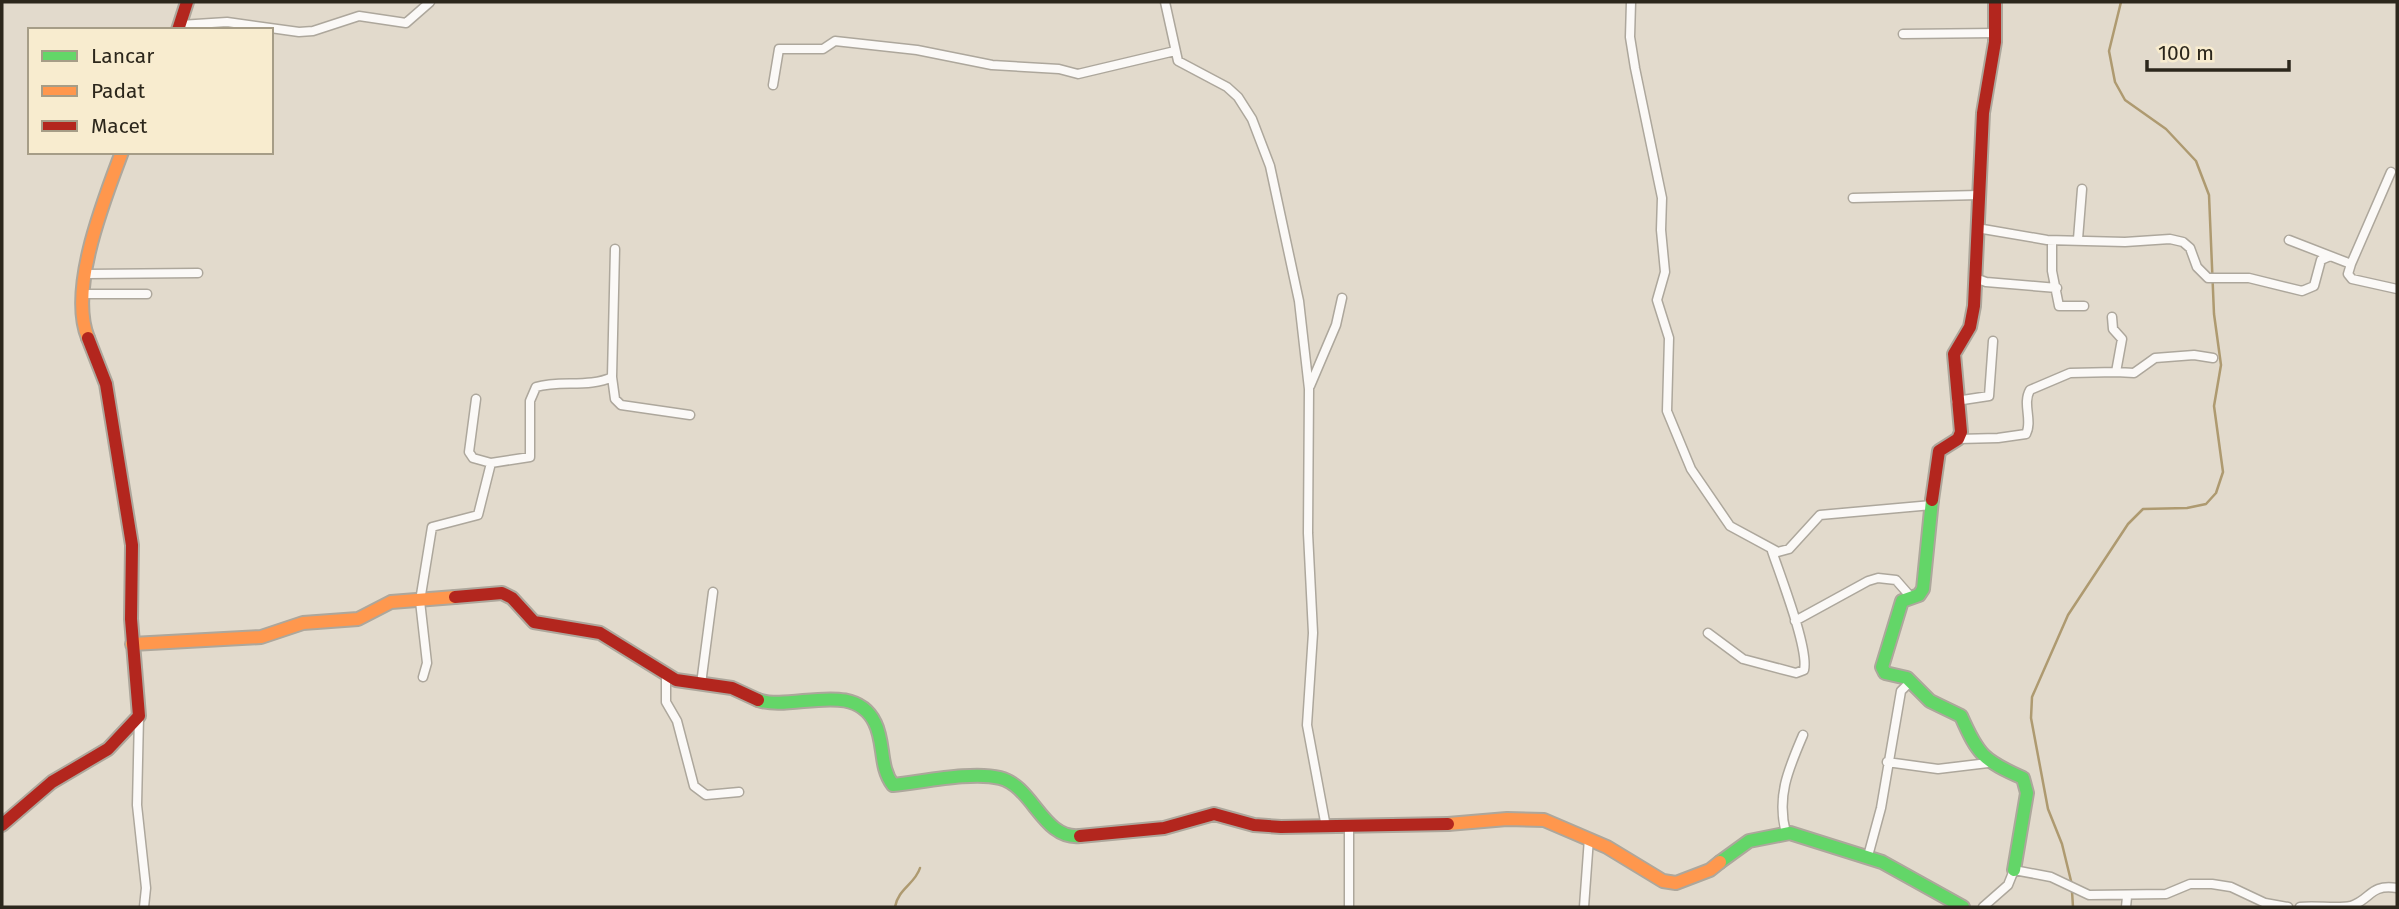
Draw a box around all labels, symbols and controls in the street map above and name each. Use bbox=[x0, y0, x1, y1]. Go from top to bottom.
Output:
legend bbox=[28, 28, 273, 154]
scale bar bbox=[2147, 28, 2289, 72]
text: 100 m bbox=[2158, 40, 2214, 66]
text: Lancar bbox=[91, 43, 154, 69]
text: Padat bbox=[91, 78, 145, 104]
text: Macet bbox=[91, 113, 148, 139]

